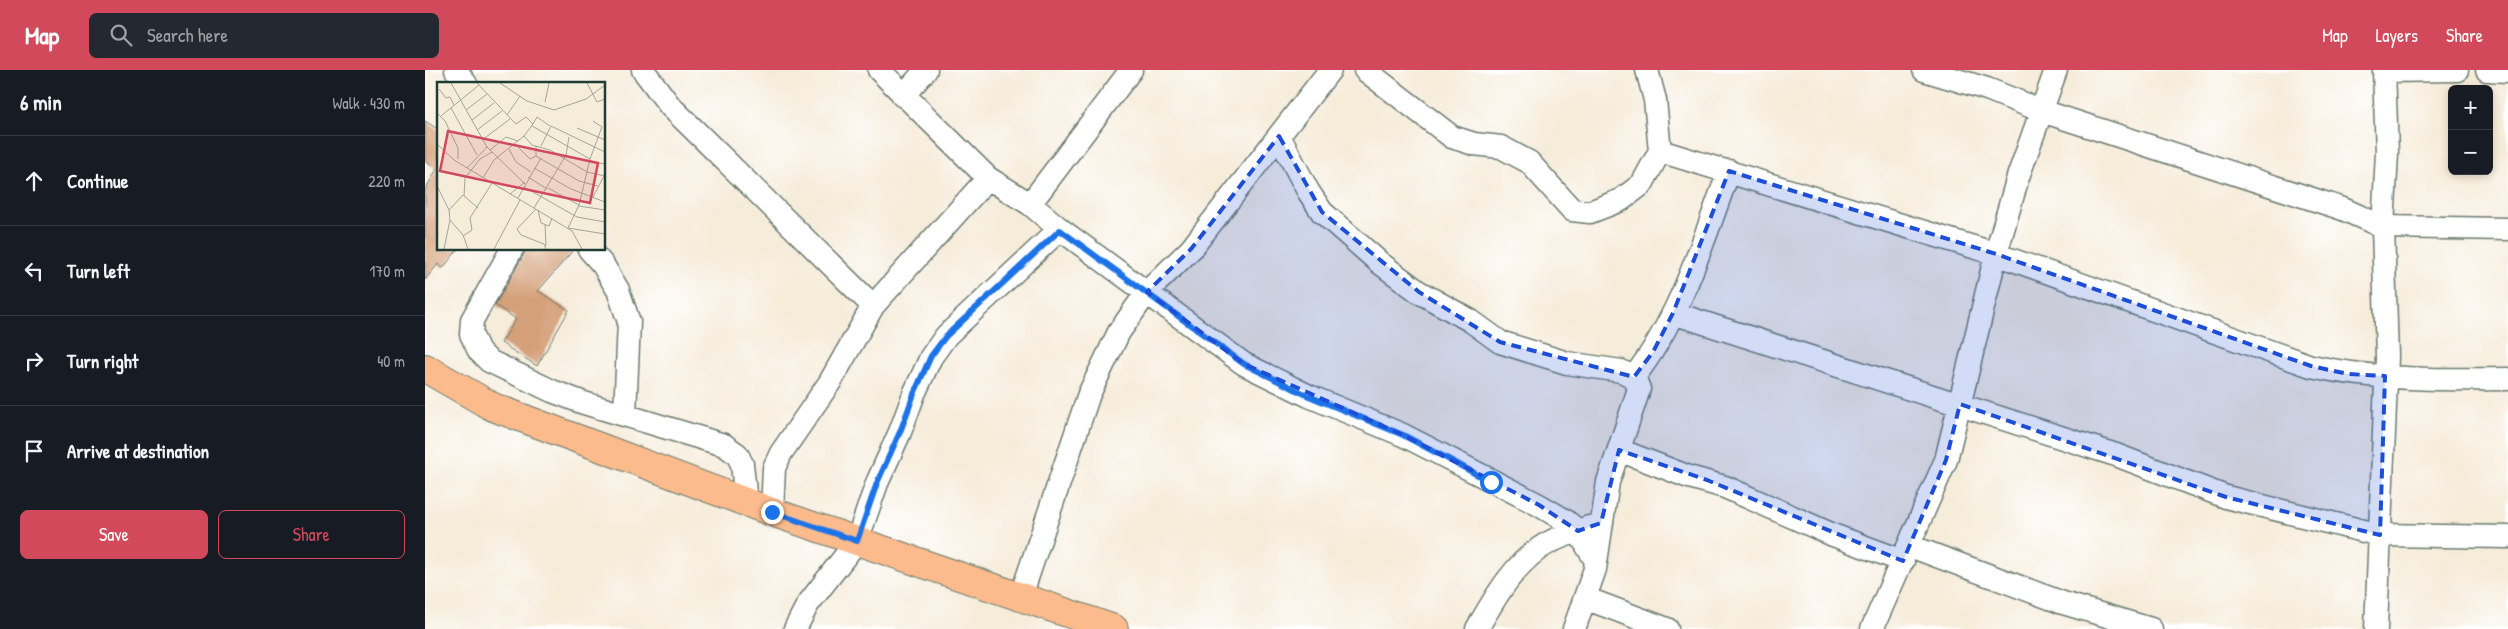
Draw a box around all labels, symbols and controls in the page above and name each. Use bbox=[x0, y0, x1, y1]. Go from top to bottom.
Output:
search box bbox=[89, 13, 439, 58]
text: Map bbox=[25, 19, 59, 51]
icon: search bbox=[107, 21, 135, 49]
text: Search here bbox=[147, 22, 228, 48]
text: Map bbox=[2322, 23, 2348, 48]
text: Layers bbox=[2376, 23, 2418, 48]
text: Share bbox=[2446, 23, 2483, 48]
inset map bbox=[437, 82, 605, 250]
map controls bbox=[2448, 85, 2493, 175]
button: + bbox=[2448, 85, 2493, 130]
text: 6 min bbox=[20, 88, 62, 117]
text: Walk · 430 m bbox=[333, 92, 405, 114]
button: − bbox=[2448, 130, 2493, 175]
icon: ahead bbox=[20, 167, 48, 195]
text: Continue bbox=[67, 168, 128, 194]
text: 220 m bbox=[368, 170, 405, 192]
icon: left bbox=[20, 257, 48, 285]
text: Turn left bbox=[67, 258, 130, 284]
text: 170 m bbox=[370, 260, 405, 282]
icon: right bbox=[20, 347, 48, 375]
text: Turn right bbox=[67, 348, 138, 374]
text: 40 m bbox=[377, 350, 405, 372]
icon: arrive bbox=[20, 437, 48, 465]
text: Arrive at destination bbox=[67, 438, 209, 464]
route start bbox=[1480, 471, 1503, 494]
route end bbox=[761, 501, 784, 524]
button: Save bbox=[20, 510, 208, 559]
button: Share bbox=[218, 510, 405, 559]

